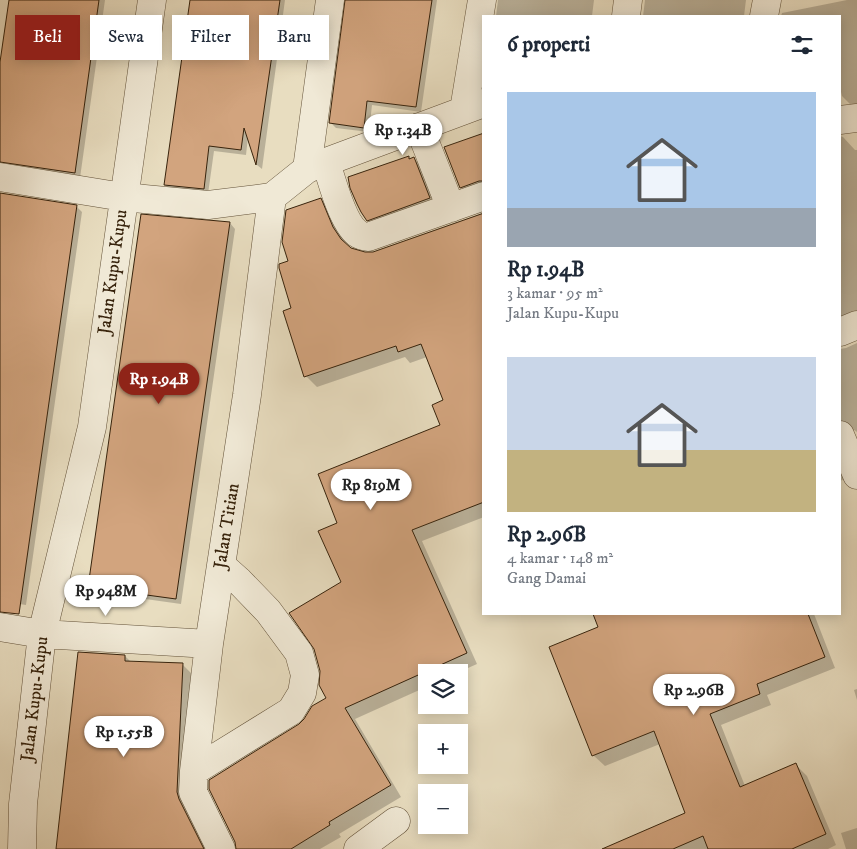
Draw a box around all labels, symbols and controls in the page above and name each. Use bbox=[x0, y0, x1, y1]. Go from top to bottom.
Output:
chip: Beli bbox=[15, 15, 80, 60]
chip: Sewa bbox=[90, 15, 162, 60]
chip: Filter bbox=[172, 15, 249, 60]
chip: Baru bbox=[259, 15, 329, 60]
icon: filters bbox=[788, 31, 816, 59]
text: 6 properti bbox=[507, 32, 590, 58]
pin: Rp 1.34B bbox=[351, 114, 455, 156]
text: Rp 1.34B bbox=[374, 120, 432, 140]
icon: home bbox=[617, 125, 707, 215]
street label: Jalan Kupu-Kupu bbox=[93, 208, 133, 338]
text: Rp 1.94B bbox=[507, 257, 585, 283]
text: 3 kamar · 95 m² bbox=[507, 283, 603, 303]
text: Jalan Kupu-Kupu bbox=[507, 303, 619, 323]
pin: Rp 1.94B bbox=[107, 362, 211, 405]
text: Rp 1.94B bbox=[129, 369, 189, 389]
icon: home bbox=[617, 390, 707, 480]
pin: Rp 819M bbox=[325, 468, 417, 511]
text: Rp 819M bbox=[342, 475, 400, 495]
street label: Jalan Titian bbox=[209, 481, 245, 572]
text: Rp 2.96B bbox=[507, 522, 586, 548]
text: 4 kamar · 148 m² bbox=[507, 548, 613, 568]
text: Gang Damai bbox=[507, 568, 586, 588]
pin: Rp 948M bbox=[60, 574, 152, 617]
text: Rp 948M bbox=[75, 581, 137, 601]
street label: Jalan Kupu-Kupu bbox=[16, 635, 54, 765]
map controls bbox=[418, 664, 468, 834]
button: layers bbox=[418, 664, 468, 714]
pin: Rp 2.96B bbox=[642, 674, 746, 716]
text: Rp 2.96B bbox=[664, 680, 724, 700]
pin: Rp 1.55B bbox=[72, 716, 176, 758]
text: Rp 1.55B bbox=[95, 722, 153, 742]
button: + bbox=[418, 724, 468, 774]
button: − bbox=[418, 784, 468, 834]

